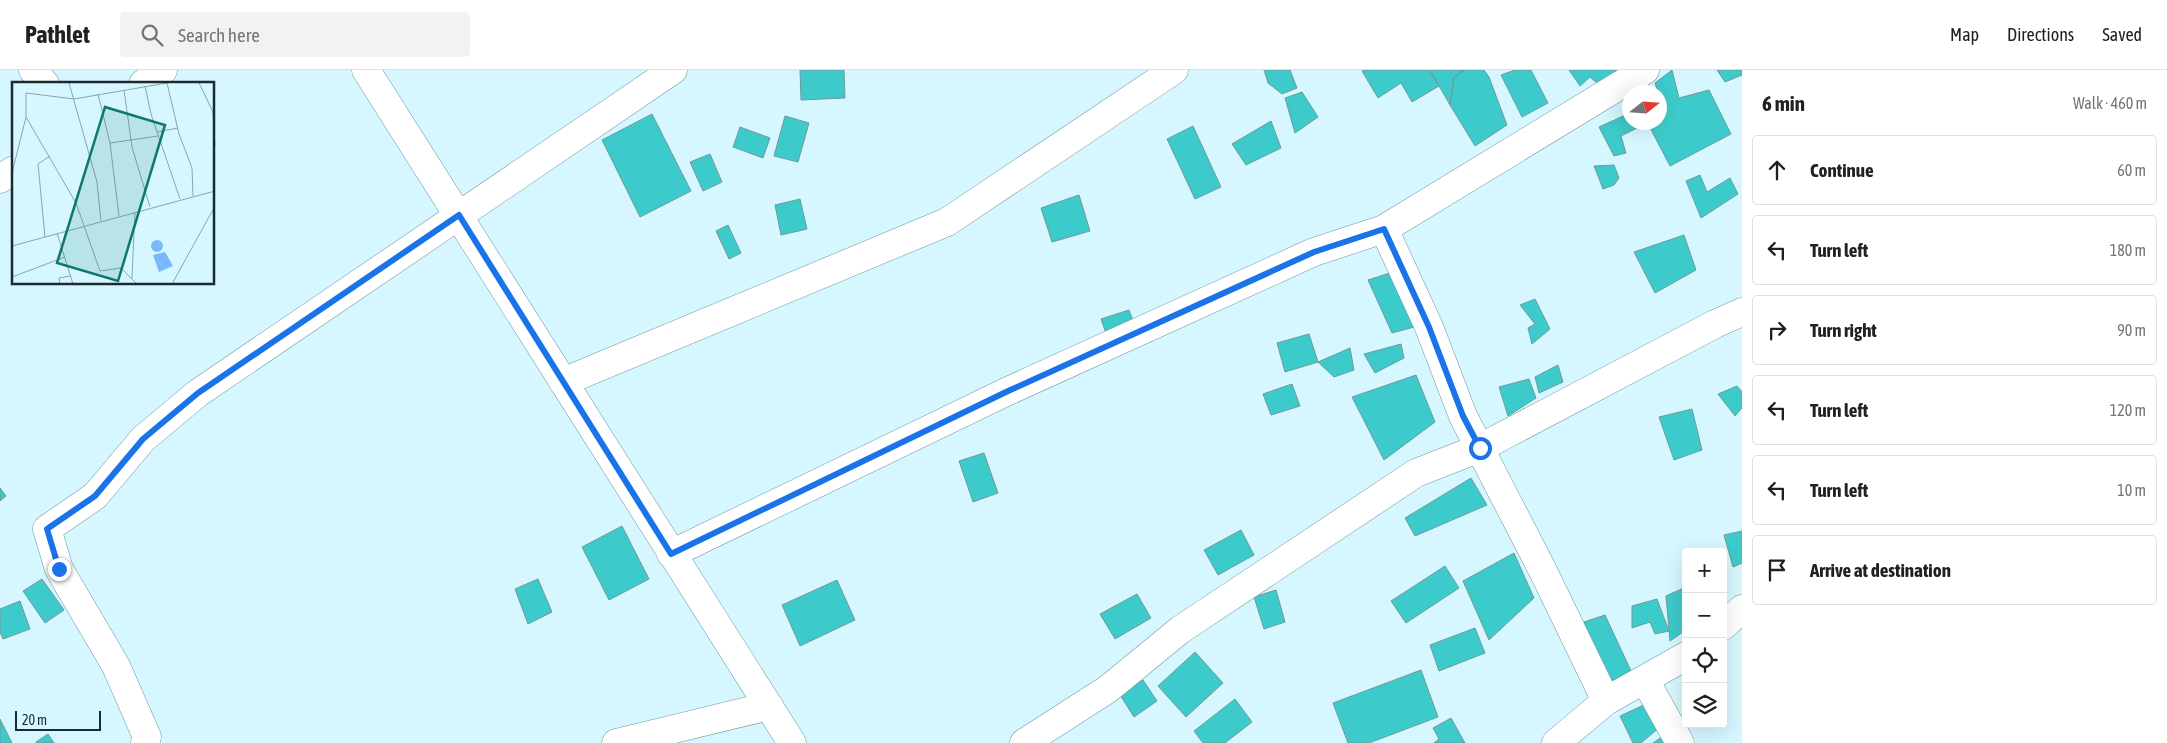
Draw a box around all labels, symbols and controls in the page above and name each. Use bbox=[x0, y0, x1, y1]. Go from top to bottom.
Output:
search box bbox=[120, 12, 470, 57]
text: Pathlet bbox=[25, 21, 90, 48]
icon: search bbox=[138, 21, 166, 49]
text: Search here bbox=[178, 24, 260, 46]
text: Map bbox=[1950, 24, 1979, 45]
text: Directions bbox=[2007, 24, 2074, 45]
text: Saved bbox=[2102, 24, 2142, 45]
inset map bbox=[12, 82, 215, 285]
north arrow bbox=[1622, 85, 1667, 130]
text: 6 min bbox=[1762, 91, 1805, 115]
text: Walk · 460 m bbox=[2073, 94, 2147, 112]
icon: ahead bbox=[1763, 156, 1791, 184]
text: Continue bbox=[1810, 159, 1874, 181]
text: 60 m bbox=[2117, 161, 2146, 179]
icon: left bbox=[1763, 236, 1791, 264]
text: Turn left bbox=[1810, 239, 1868, 261]
text: 180 m bbox=[2110, 241, 2146, 259]
icon: right bbox=[1763, 316, 1791, 344]
text: Turn right bbox=[1810, 319, 1877, 341]
text: 90 m bbox=[2117, 321, 2146, 339]
icon: left bbox=[1763, 396, 1791, 424]
text: Turn left bbox=[1810, 399, 1868, 421]
text: 120 m bbox=[2110, 401, 2146, 419]
route start bbox=[1469, 437, 1492, 460]
icon: left bbox=[1763, 476, 1791, 504]
text: Turn left bbox=[1810, 479, 1868, 501]
text: 10 m bbox=[2117, 481, 2146, 499]
map controls bbox=[1682, 548, 1727, 728]
button: + bbox=[1682, 548, 1727, 593]
icon: arrive bbox=[1763, 556, 1791, 584]
route end bbox=[48, 558, 71, 581]
text: Arrive at destination bbox=[1810, 559, 1951, 581]
button: − bbox=[1682, 593, 1727, 638]
button: locate bbox=[1682, 638, 1727, 683]
button: layers bbox=[1682, 683, 1727, 728]
scale bar bbox=[15, 708, 101, 731]
text: 20 m bbox=[22, 712, 47, 728]

